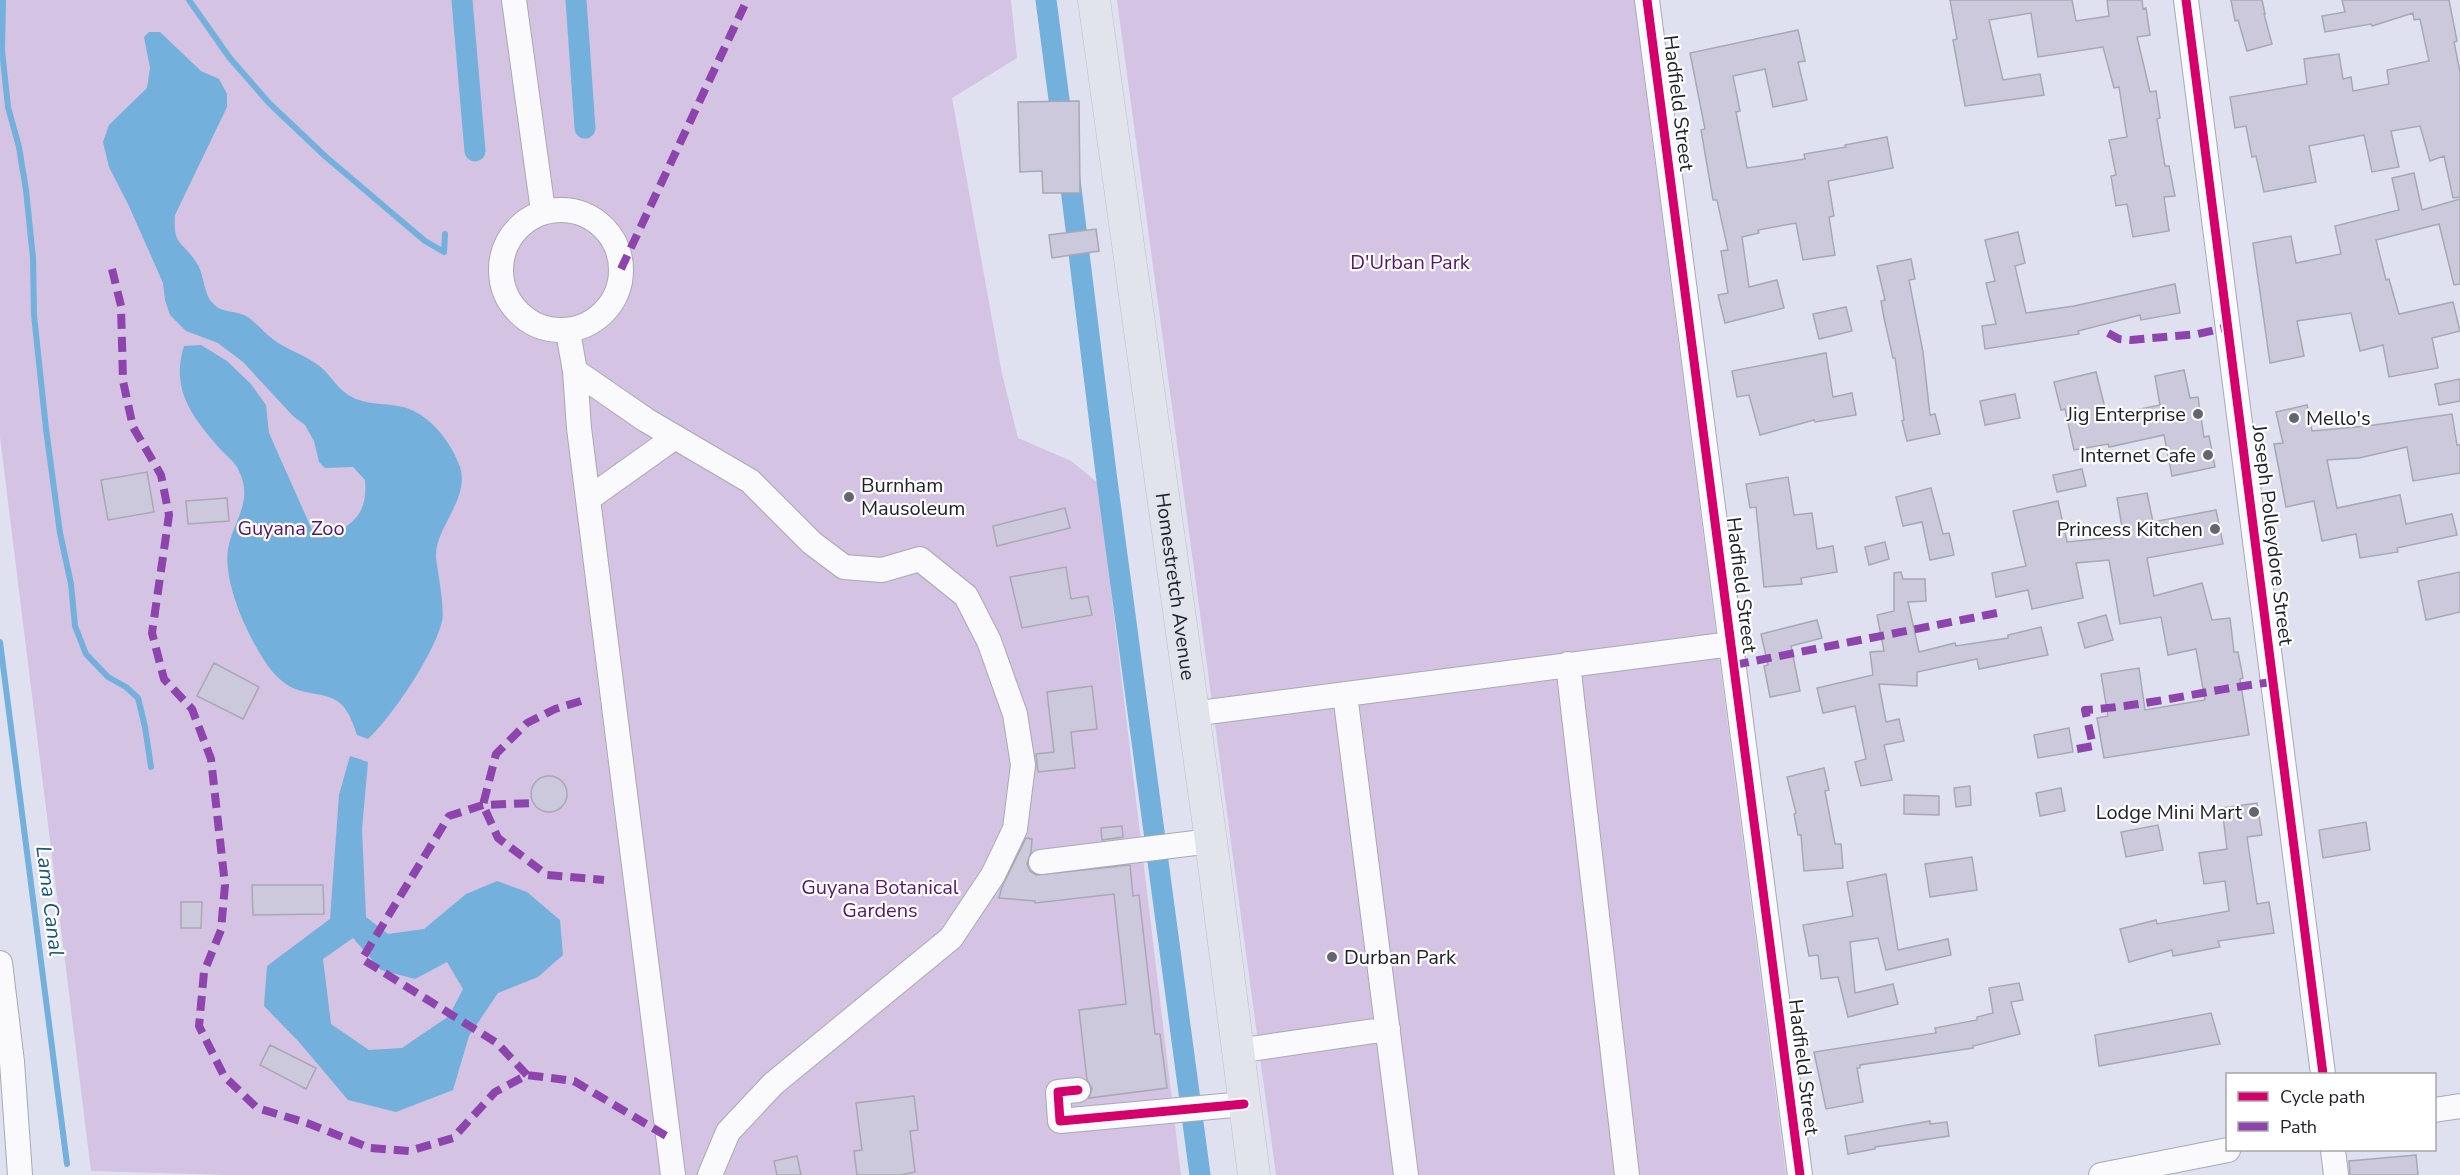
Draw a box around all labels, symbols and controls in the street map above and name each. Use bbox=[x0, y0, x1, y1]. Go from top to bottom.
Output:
street label: Hadfield Street bbox=[1657, 34, 1700, 173]
park label: D'Urban Park bbox=[1350, 249, 1471, 276]
place label: Jig Enterprise bbox=[2066, 401, 2186, 428]
place label: Mello's bbox=[2306, 405, 2371, 432]
marker: Jig Enterprise bbox=[2191, 407, 2205, 421]
marker: Mello's bbox=[2287, 411, 2301, 425]
street label: Joseph Polleydore Street bbox=[2245, 422, 2300, 648]
place label: Internet Cafe bbox=[2080, 442, 2196, 469]
marker: Internet Cafe bbox=[2201, 448, 2215, 462]
place label: Burnham Mausoleum bbox=[861, 472, 965, 522]
marker: Burnham Mausoleum bbox=[842, 490, 856, 504]
street label: Homestretch Avenue bbox=[1149, 491, 1201, 682]
park label: Guyana Zoo bbox=[237, 515, 345, 542]
street label: Hadfield Street bbox=[1720, 516, 1763, 655]
place label: Princess Kitchen bbox=[2057, 516, 2203, 543]
marker: Princess Kitchen bbox=[2208, 522, 2222, 536]
place label: Lodge Mini Mart bbox=[2096, 799, 2243, 826]
marker: Lodge Mini Mart bbox=[2247, 805, 2261, 819]
water label: Lama Canal bbox=[29, 844, 71, 958]
park label: Guyana Botanical Gardens bbox=[801, 874, 959, 924]
place label: Durban Park bbox=[1344, 944, 1457, 971]
marker: Durban Park bbox=[1325, 950, 1339, 964]
street label: Hadfield Street bbox=[1782, 998, 1825, 1137]
legend bbox=[2226, 1073, 2436, 1151]
text: Cycle path bbox=[2280, 1085, 2365, 1109]
text: Path bbox=[2280, 1115, 2317, 1139]

